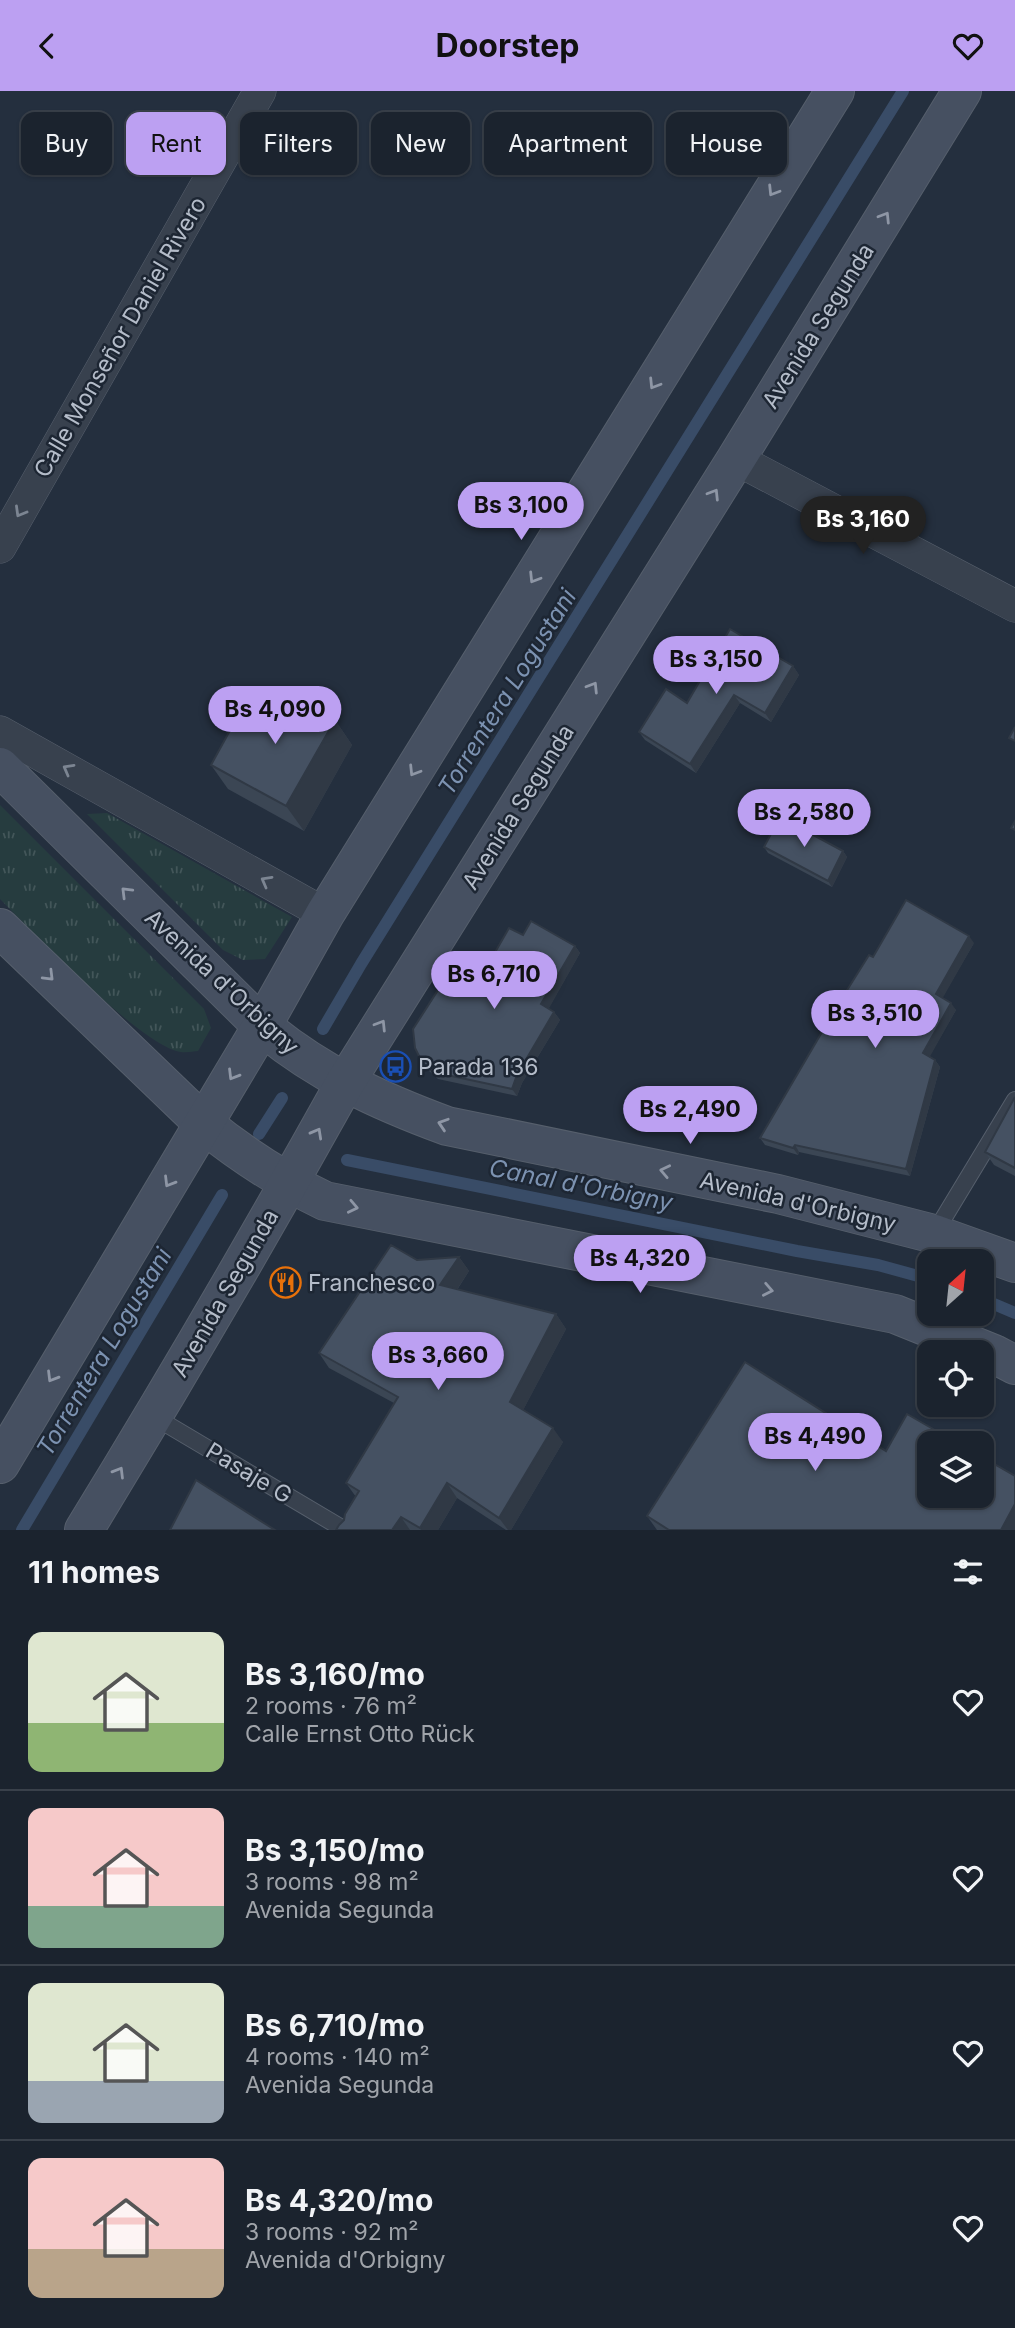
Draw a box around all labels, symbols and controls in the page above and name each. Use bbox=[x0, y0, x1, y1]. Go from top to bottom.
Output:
text: Doorstep bbox=[436, 26, 579, 65]
icon: back bbox=[28, 27, 66, 65]
icon: heart bbox=[949, 27, 987, 65]
chip: Buy bbox=[21, 112, 112, 175]
chip: Rent bbox=[126, 112, 226, 175]
chip: Filters bbox=[240, 112, 357, 175]
chip: New bbox=[371, 112, 470, 175]
chip: Apartment bbox=[484, 112, 652, 175]
chip: House bbox=[666, 112, 787, 175]
one-way arrow bbox=[769, 183, 782, 196]
street label: Calle Monseñor Daniel Rivero bbox=[28, 192, 212, 482]
one-way arrow bbox=[876, 212, 889, 225]
street label: Avenida Segunda bbox=[756, 238, 880, 414]
one-way arrow bbox=[649, 377, 662, 390]
pin: Bs 3,100 bbox=[449, 483, 593, 542]
one-way arrow bbox=[705, 489, 718, 502]
text: Bs 3,100 bbox=[474, 491, 568, 519]
pin: Bs 3,160 bbox=[791, 497, 935, 556]
one-way arrow bbox=[15, 505, 28, 517]
text: Bs 3,160 bbox=[816, 505, 910, 533]
one-way arrow bbox=[529, 570, 542, 583]
water label: Torrentera Logustani bbox=[432, 583, 583, 800]
pin: Bs 3,150 bbox=[644, 637, 788, 696]
text: Bs 3,150 bbox=[669, 645, 763, 673]
one-way arrow bbox=[585, 681, 598, 694]
pin: Bs 4,090 bbox=[203, 687, 347, 746]
text: Bs 4,090 bbox=[224, 695, 326, 723]
street label: Avenida Segunda bbox=[456, 719, 580, 895]
one-way arrow bbox=[410, 763, 423, 776]
one-way arrow bbox=[62, 764, 75, 777]
pin: Bs 2,580 bbox=[732, 789, 876, 849]
text: Bs 2,580 bbox=[754, 798, 854, 826]
one-way arrow bbox=[261, 876, 273, 889]
one-way arrow bbox=[122, 888, 134, 900]
street label: Avenida d'Orbigny bbox=[139, 903, 305, 1061]
pin: Bs 6,710 bbox=[422, 951, 566, 1011]
text: Bs 6,710 bbox=[447, 960, 541, 988]
one-way arrow bbox=[40, 968, 53, 981]
pin: Bs 3,510 bbox=[803, 991, 947, 1050]
text: Bs 3,510 bbox=[827, 999, 923, 1027]
one-way arrow bbox=[373, 1020, 386, 1033]
bus stop icon: Parada 136 bbox=[378, 1050, 412, 1084]
place label: Parada 136 bbox=[418, 1053, 538, 1081]
one-way arrow bbox=[228, 1067, 241, 1080]
pin: Bs 2,490 bbox=[618, 1087, 762, 1146]
text: Bs 2,490 bbox=[639, 1095, 741, 1123]
one-way arrow bbox=[437, 1118, 449, 1132]
one-way arrow bbox=[309, 1128, 322, 1141]
water label: Canal d'Orbigny bbox=[487, 1153, 676, 1217]
one-way arrow bbox=[659, 1165, 671, 1180]
street label: Avenida d'Orbigny bbox=[697, 1166, 899, 1238]
one-way arrow bbox=[164, 1175, 177, 1188]
one-way arrow bbox=[347, 1199, 359, 1214]
street label: Avenida Segunda bbox=[166, 1204, 284, 1382]
pin: Bs 4,320 bbox=[568, 1235, 712, 1295]
water label: Torrentera Logustani bbox=[30, 1242, 178, 1461]
text: Bs 4,320 bbox=[590, 1244, 690, 1272]
north arrow bbox=[917, 1249, 994, 1327]
map controls bbox=[917, 1249, 994, 1508]
restaurant icon: Franchesco bbox=[268, 1266, 302, 1300]
place label: Franchesco bbox=[308, 1269, 435, 1297]
one-way arrow bbox=[762, 1281, 774, 1296]
pin: Bs 3,660 bbox=[366, 1333, 510, 1392]
button: locate bbox=[917, 1340, 994, 1417]
text: Bs 3,660 bbox=[388, 1341, 488, 1369]
one-way arrow bbox=[47, 1370, 60, 1383]
pin: Bs 4,490 bbox=[743, 1413, 887, 1473]
text: Bs 4,490 bbox=[764, 1422, 866, 1450]
button: layers bbox=[917, 1431, 994, 1508]
street label: Pasaje G bbox=[201, 1436, 297, 1510]
one-way arrow bbox=[111, 1466, 124, 1479]
icon: filters bbox=[949, 1553, 987, 1591]
text: 11 homes bbox=[28, 1554, 160, 1590]
text: Bs 3,160/mo bbox=[245, 1656, 425, 1692]
icon: home bbox=[84, 1660, 168, 1744]
icon: heart bbox=[949, 1683, 987, 1721]
text: 2 rooms · 76 m² bbox=[245, 1692, 417, 1720]
text: Calle Ernst Otto Rück bbox=[245, 1720, 475, 1748]
text: Bs 3,150/mo bbox=[245, 1832, 425, 1868]
icon: home bbox=[84, 1836, 168, 1920]
icon: heart bbox=[949, 1859, 987, 1897]
text: 3 rooms · 98 m² bbox=[245, 1868, 419, 1896]
text: Avenida Segunda bbox=[245, 1896, 434, 1924]
text: Bs 6,710/mo bbox=[245, 2007, 425, 2043]
icon: home bbox=[84, 2011, 168, 2095]
icon: heart bbox=[949, 2034, 987, 2072]
text: 4 rooms · 140 m² bbox=[245, 2043, 430, 2071]
text: Avenida Segunda bbox=[245, 2071, 434, 2099]
text: Bs 4,320/mo bbox=[245, 2182, 433, 2218]
icon: home bbox=[84, 2186, 168, 2270]
icon: heart bbox=[949, 2209, 987, 2247]
text: 3 rooms · 92 m² bbox=[245, 2218, 418, 2246]
text: Avenida d'Orbigny bbox=[245, 2246, 445, 2274]

